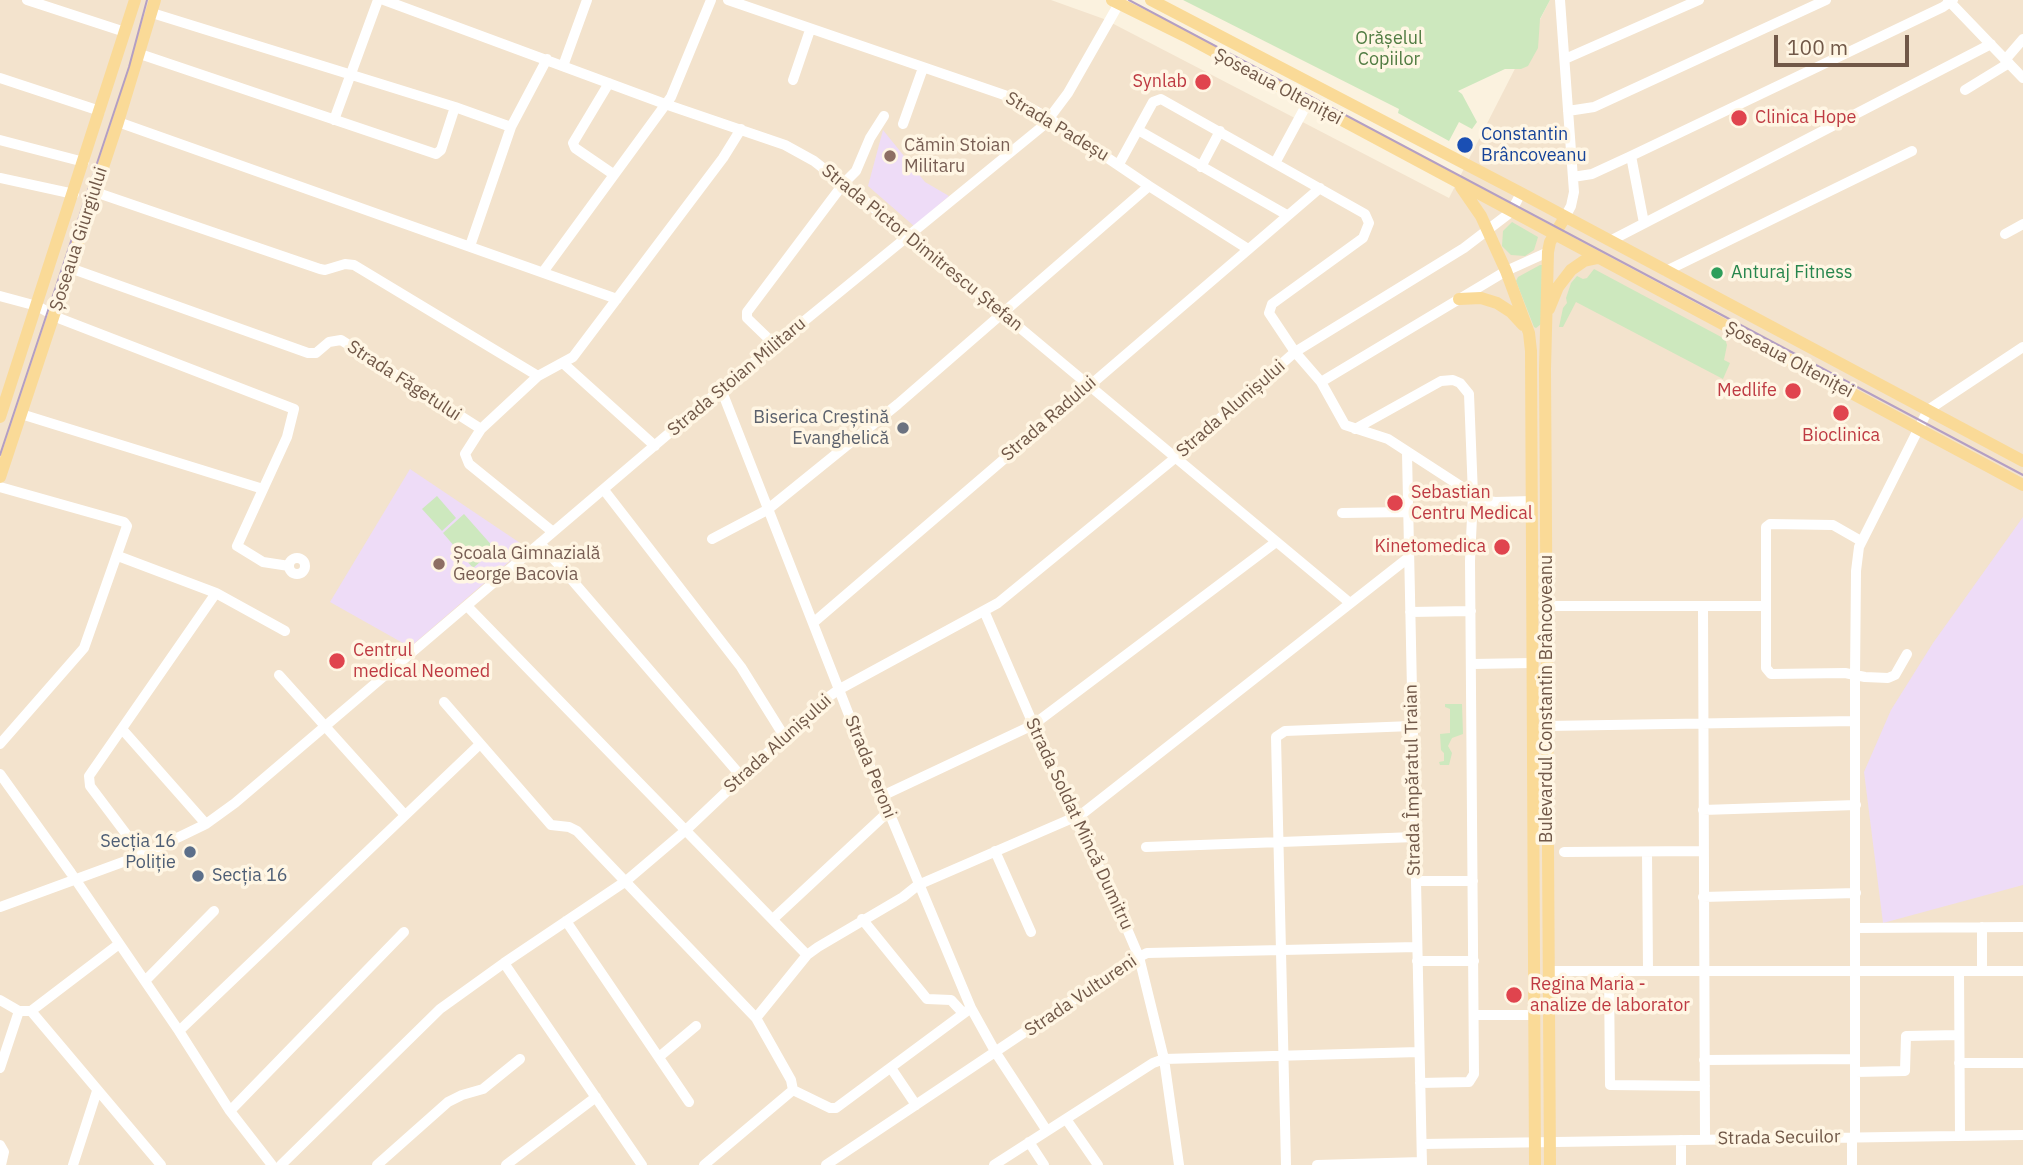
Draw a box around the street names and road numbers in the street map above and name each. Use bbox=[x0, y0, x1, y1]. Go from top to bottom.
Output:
street label: Șoseaua Olteniței bbox=[1210, 44, 1346, 130]
street label: Strada Padeșu bbox=[1001, 88, 1113, 166]
street label: Strada Pictor Dimitrescu Ștefan bbox=[817, 160, 1027, 336]
street label: Șoseaua Giurgiului bbox=[46, 164, 112, 314]
street label: Strada Stoian Militaru bbox=[663, 313, 811, 441]
street label: Șoseaua Olteniței bbox=[1721, 317, 1857, 403]
street label: Strada Făgetului bbox=[343, 336, 465, 426]
street label: Strada Alunișului bbox=[1172, 356, 1290, 462]
street label: Strada Radului bbox=[997, 372, 1101, 466]
street label: Bulevardul Constantin Brâncoveanu bbox=[1536, 555, 1558, 843]
street label: Strada Împăratul Traian bbox=[1401, 684, 1425, 876]
street label: Strada Alunișului bbox=[720, 690, 836, 798]
street label: Strada Peroni bbox=[840, 712, 900, 822]
street label: Strada Soldat Mincă Dumitru bbox=[1020, 715, 1138, 933]
street label: Strada Vultureni bbox=[1021, 951, 1141, 1041]
street label: Strada Secuilor bbox=[1717, 1126, 1841, 1150]

